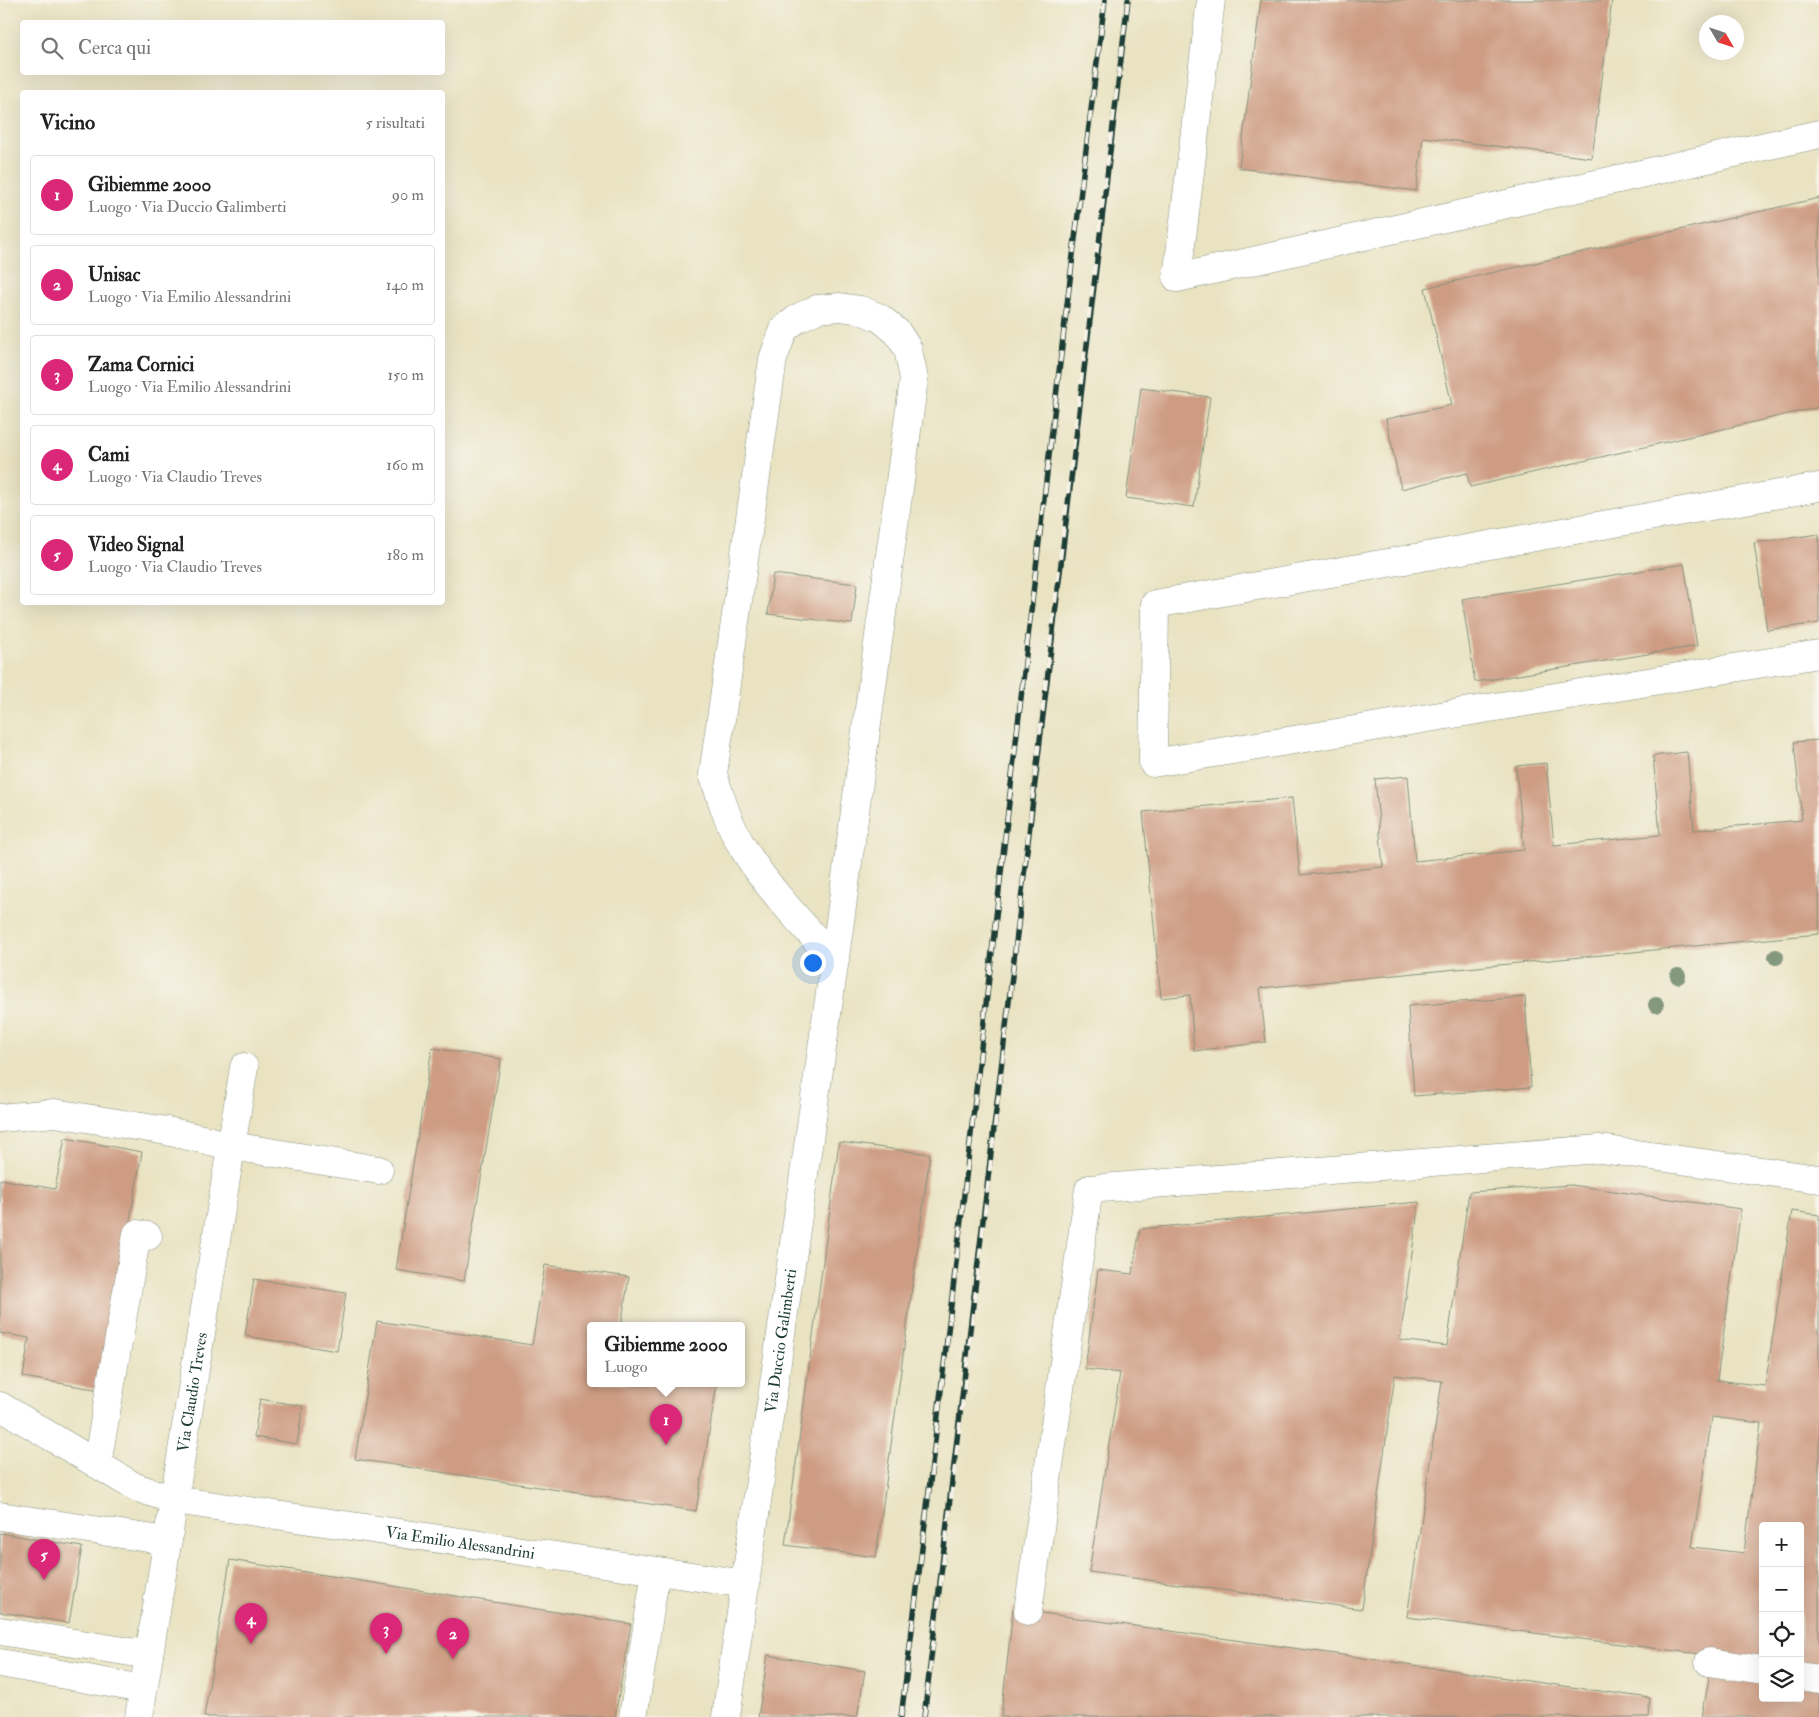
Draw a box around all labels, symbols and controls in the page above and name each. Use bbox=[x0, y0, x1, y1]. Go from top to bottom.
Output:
north arrow bbox=[1699, 15, 1744, 60]
search box bbox=[20, 20, 445, 75]
icon: search bbox=[38, 34, 66, 62]
text: Cerca qui bbox=[78, 36, 151, 60]
text: Vicino bbox=[40, 109, 95, 136]
text: 5 risultati bbox=[365, 113, 425, 133]
text: Gibiemme 2000 bbox=[88, 173, 211, 197]
text: 1 bbox=[54, 185, 60, 205]
text: 90 m bbox=[392, 185, 424, 205]
text: Luogo · Via Duccio Galimberti bbox=[88, 197, 287, 217]
text: Unisac bbox=[88, 263, 140, 287]
text: 2 bbox=[53, 275, 61, 295]
text: 140 m bbox=[386, 275, 424, 295]
text: Luogo · Via Emilio Alessandrini bbox=[88, 287, 291, 307]
text: Zama Cornici bbox=[88, 353, 194, 377]
text: 3 bbox=[54, 365, 60, 385]
text: 150 m bbox=[387, 365, 424, 385]
text: Luogo · Via Emilio Alessandrini bbox=[88, 377, 291, 397]
text: Cami bbox=[88, 443, 129, 467]
text: 4 bbox=[53, 455, 61, 475]
text: 160 m bbox=[386, 455, 424, 475]
text: Luogo · Via Claudio Treves bbox=[88, 467, 262, 487]
text: Video Signal bbox=[88, 533, 184, 557]
text: 5 bbox=[53, 545, 61, 565]
text: 180 m bbox=[387, 545, 424, 565]
text: Luogo · Via Claudio Treves bbox=[88, 557, 262, 577]
your location bbox=[800, 950, 826, 976]
street label: Via Duccio Galimberti bbox=[761, 1267, 801, 1415]
popup bbox=[587, 1322, 745, 1387]
street label: Via Claudio Treves bbox=[173, 1331, 212, 1454]
text: Gibiemme 2000 bbox=[604, 1333, 728, 1357]
text: Luogo bbox=[604, 1357, 647, 1377]
pin: 1 bbox=[650, 1404, 682, 1445]
street label: Via Emilio Alessandrini bbox=[384, 1522, 536, 1564]
map controls bbox=[1759, 1522, 1804, 1702]
button: + bbox=[1759, 1522, 1804, 1567]
pin: 5 bbox=[28, 1539, 60, 1580]
button: − bbox=[1759, 1567, 1804, 1612]
pin: 4 bbox=[235, 1603, 267, 1644]
button: locate bbox=[1759, 1612, 1804, 1657]
pin: 3 bbox=[370, 1613, 402, 1654]
pin: 2 bbox=[437, 1618, 469, 1659]
button: layers bbox=[1759, 1657, 1804, 1702]

